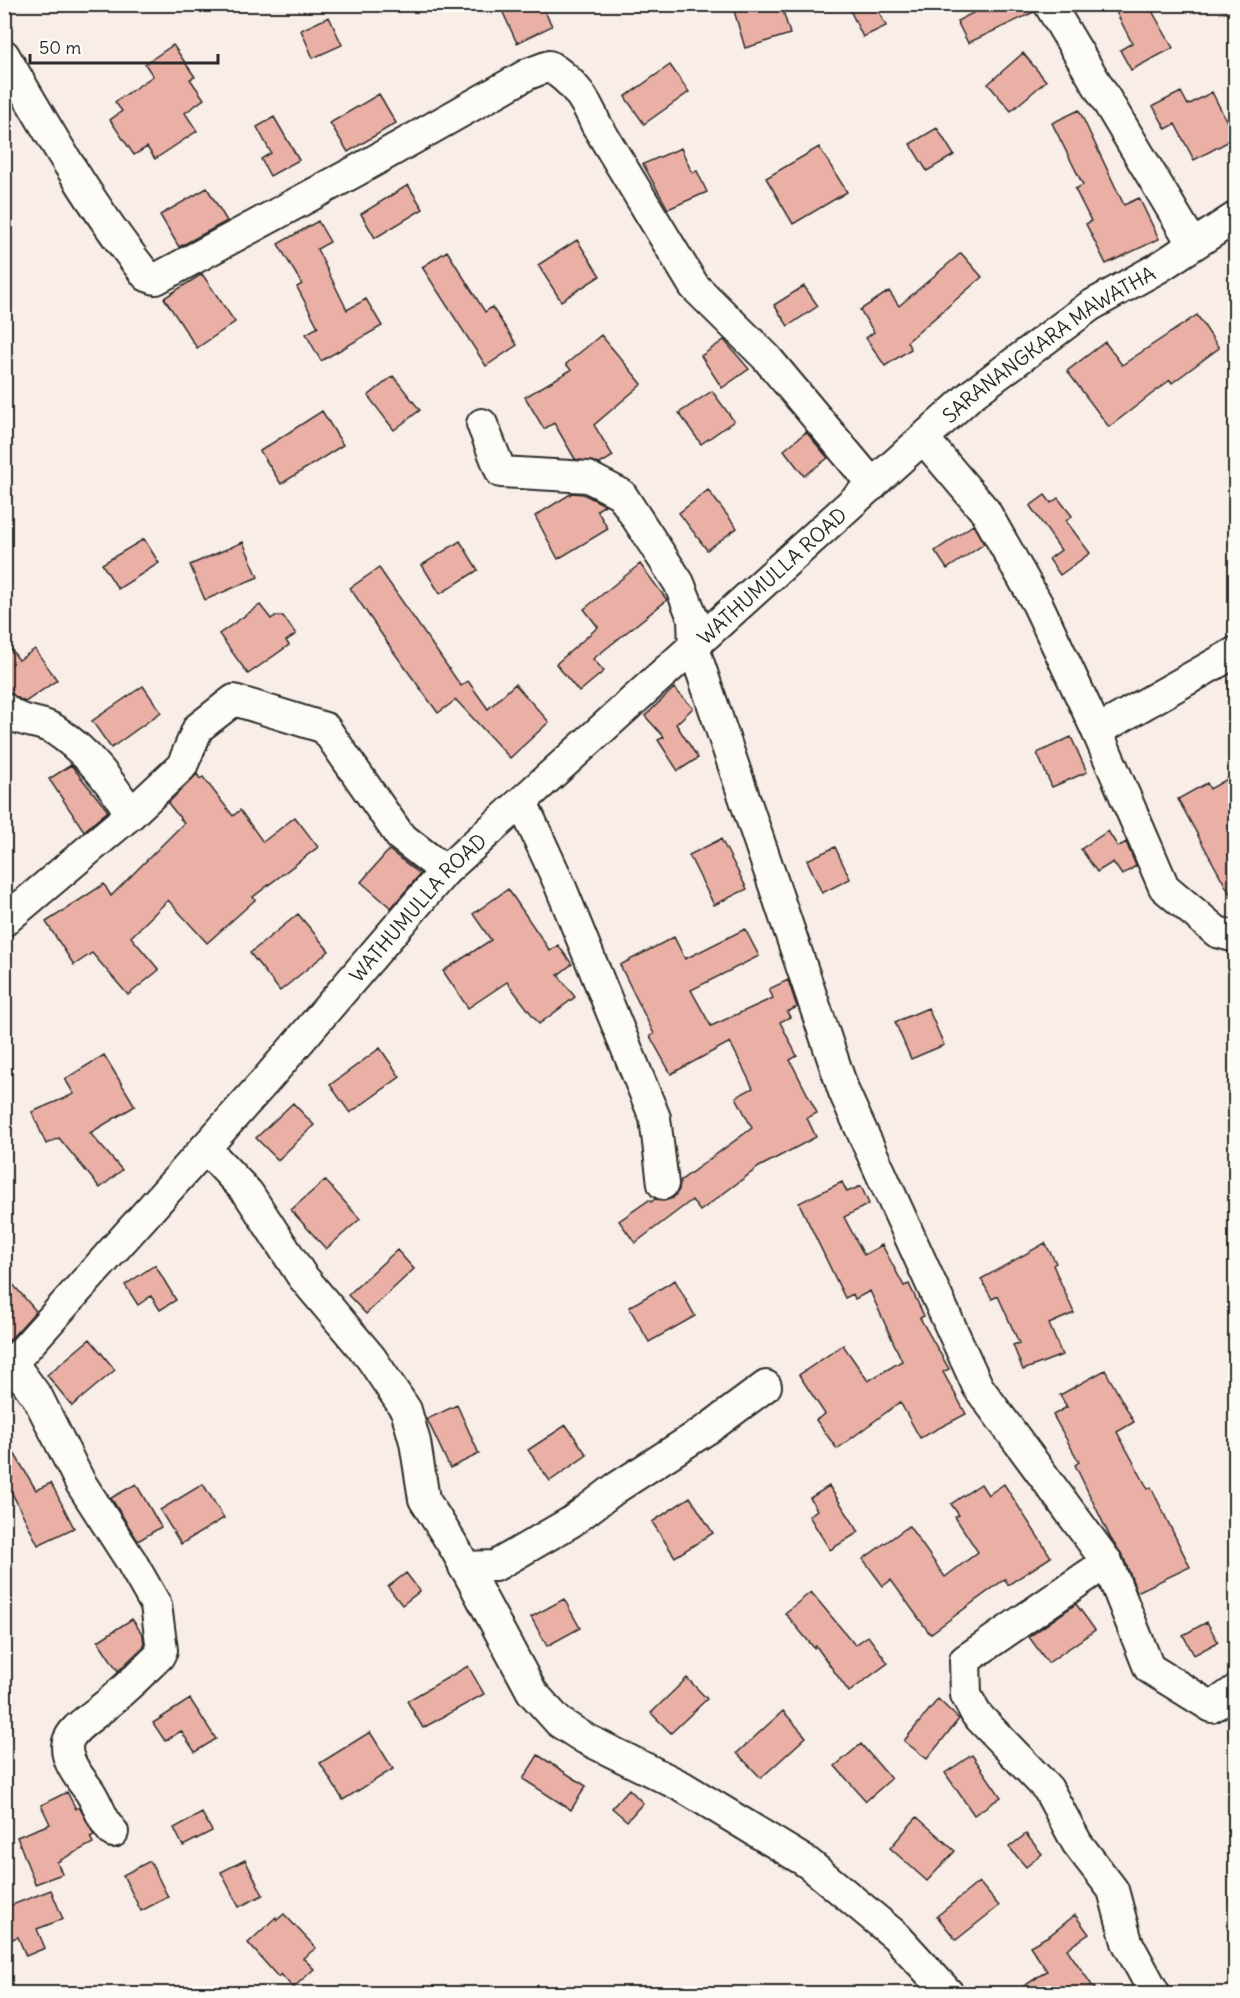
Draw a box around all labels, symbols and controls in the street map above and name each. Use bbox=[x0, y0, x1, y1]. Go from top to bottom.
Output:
scale bar bbox=[30, 27, 218, 65]
text: 50 m bbox=[39, 36, 81, 59]
street label: SARANANGKARA MAWATHA bbox=[937, 260, 1159, 428]
street label: WATHUMULLA ROAD bbox=[692, 502, 851, 649]
street label: WATHUMULLA ROAD bbox=[343, 828, 491, 987]

